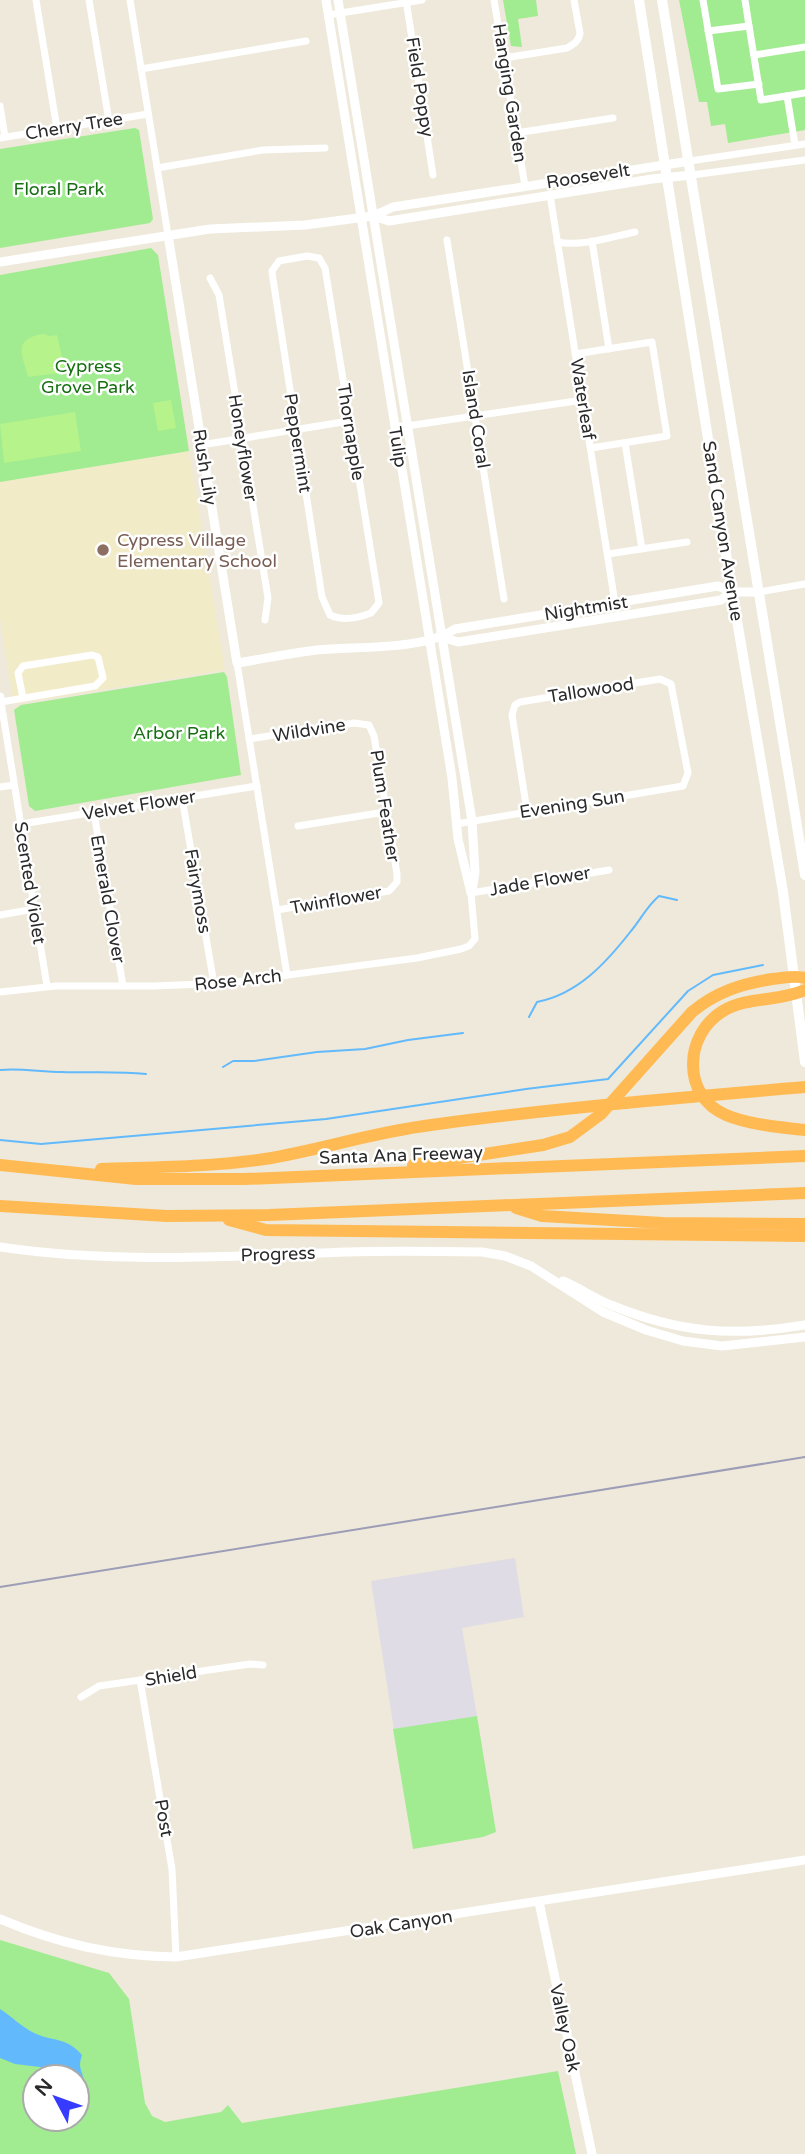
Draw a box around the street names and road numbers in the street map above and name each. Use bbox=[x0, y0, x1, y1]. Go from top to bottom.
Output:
street label: Hanging Garden bbox=[488, 22, 532, 164]
street label: Field Poppy bbox=[401, 35, 439, 139]
street label: Cherry Tree bbox=[24, 107, 124, 145]
street label: Roosevelt bbox=[545, 159, 632, 193]
street label: Waterleaf bbox=[566, 356, 600, 442]
street label: Island Coral bbox=[457, 368, 495, 470]
street label: Thornapple bbox=[332, 382, 370, 482]
street label: Peppermint bbox=[279, 392, 317, 494]
street label: Honeyflower bbox=[224, 393, 262, 503]
street label: Tulip bbox=[384, 425, 412, 469]
street label: Rush Lily bbox=[188, 427, 222, 507]
street label: Sand Canyon Avenue bbox=[698, 439, 748, 623]
street label: Nightmist bbox=[543, 591, 629, 625]
street label: Tallowood bbox=[546, 672, 636, 708]
street label: Wildvine bbox=[271, 713, 347, 747]
street label: Plum Feather bbox=[365, 748, 405, 864]
street label: Velvet Flower bbox=[81, 785, 197, 825]
street label: Evening Sun bbox=[518, 785, 626, 823]
street label: Scented Violet bbox=[9, 820, 51, 946]
street label: Emerald Clover bbox=[86, 833, 130, 965]
street label: Fairymoss bbox=[180, 847, 216, 935]
street label: Jade Flower bbox=[488, 861, 592, 901]
street label: Twinflower bbox=[288, 881, 384, 919]
street label: Rose Arch bbox=[193, 964, 283, 996]
street label: Santa Ana Freeway bbox=[319, 1141, 484, 1169]
street label: Progress bbox=[240, 1242, 316, 1266]
street label: Shield bbox=[143, 1661, 199, 1691]
street label: Post bbox=[150, 1797, 178, 1839]
street label: Oak Canyon bbox=[348, 1905, 454, 1943]
street label: Valley Oak bbox=[545, 1982, 585, 2074]

